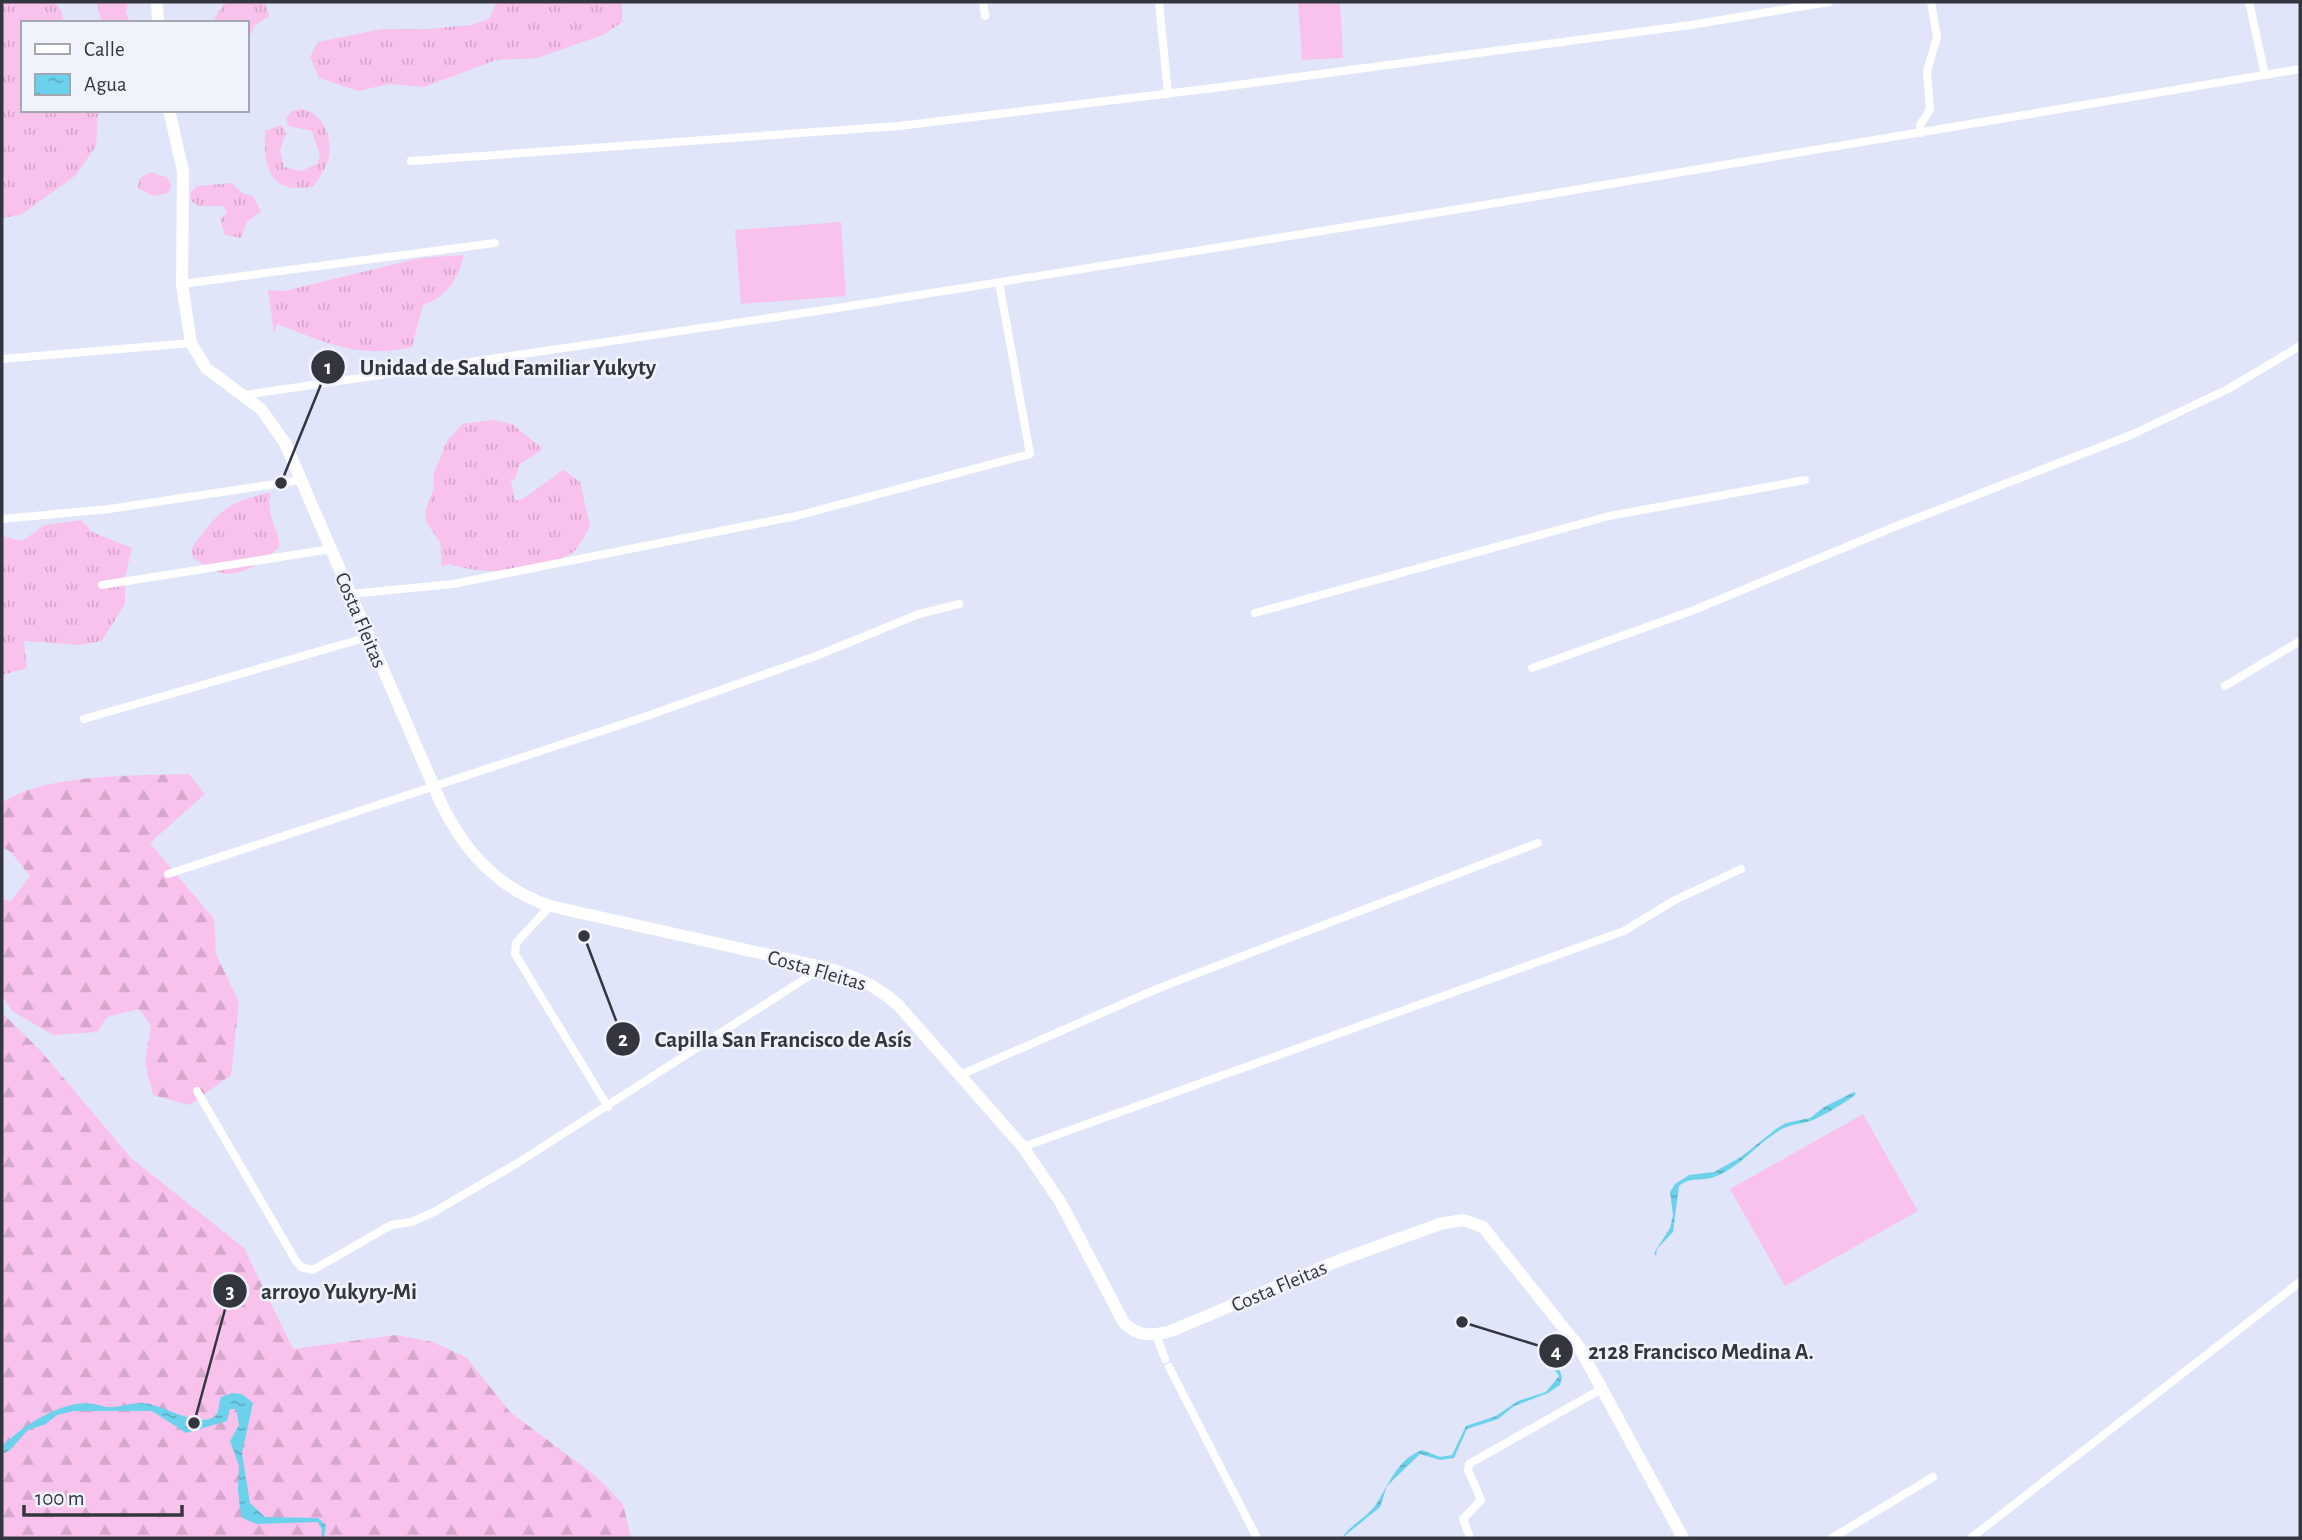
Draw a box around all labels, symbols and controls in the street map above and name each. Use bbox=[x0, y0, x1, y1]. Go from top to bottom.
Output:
legend bbox=[21, 21, 248, 112]
text: Calle bbox=[84, 39, 125, 60]
text: Agua bbox=[84, 74, 127, 95]
callout: Unidad de Salud Familiar Yukyty bbox=[311, 345, 670, 389]
text: 1 bbox=[324, 357, 332, 378]
text: Unidad de Salud Familiar Yukyty bbox=[360, 357, 657, 380]
street label: Costa Fleitas bbox=[331, 569, 390, 671]
street label: Costa Fleitas bbox=[765, 946, 869, 995]
callout: Capilla San Francisco de Asís bbox=[605, 1017, 926, 1061]
text: 2 bbox=[618, 1029, 628, 1050]
text: Capilla San Francisco de Asís bbox=[654, 1029, 912, 1052]
street label: Costa Fleitas bbox=[1228, 1257, 1330, 1316]
callout: arroyo Yukyry-Mi bbox=[212, 1269, 431, 1313]
text: 3 bbox=[225, 1281, 235, 1302]
text: arroyo Yukyry-Mi bbox=[261, 1281, 417, 1304]
callout: 2128 Francisco Medina A. bbox=[1539, 1329, 1827, 1373]
text: 4 bbox=[1551, 1341, 1561, 1362]
text: 2128 Francisco Medina A. bbox=[1588, 1341, 1814, 1364]
scale bar bbox=[24, 1474, 182, 1518]
text: 100 m bbox=[35, 1488, 85, 1509]

